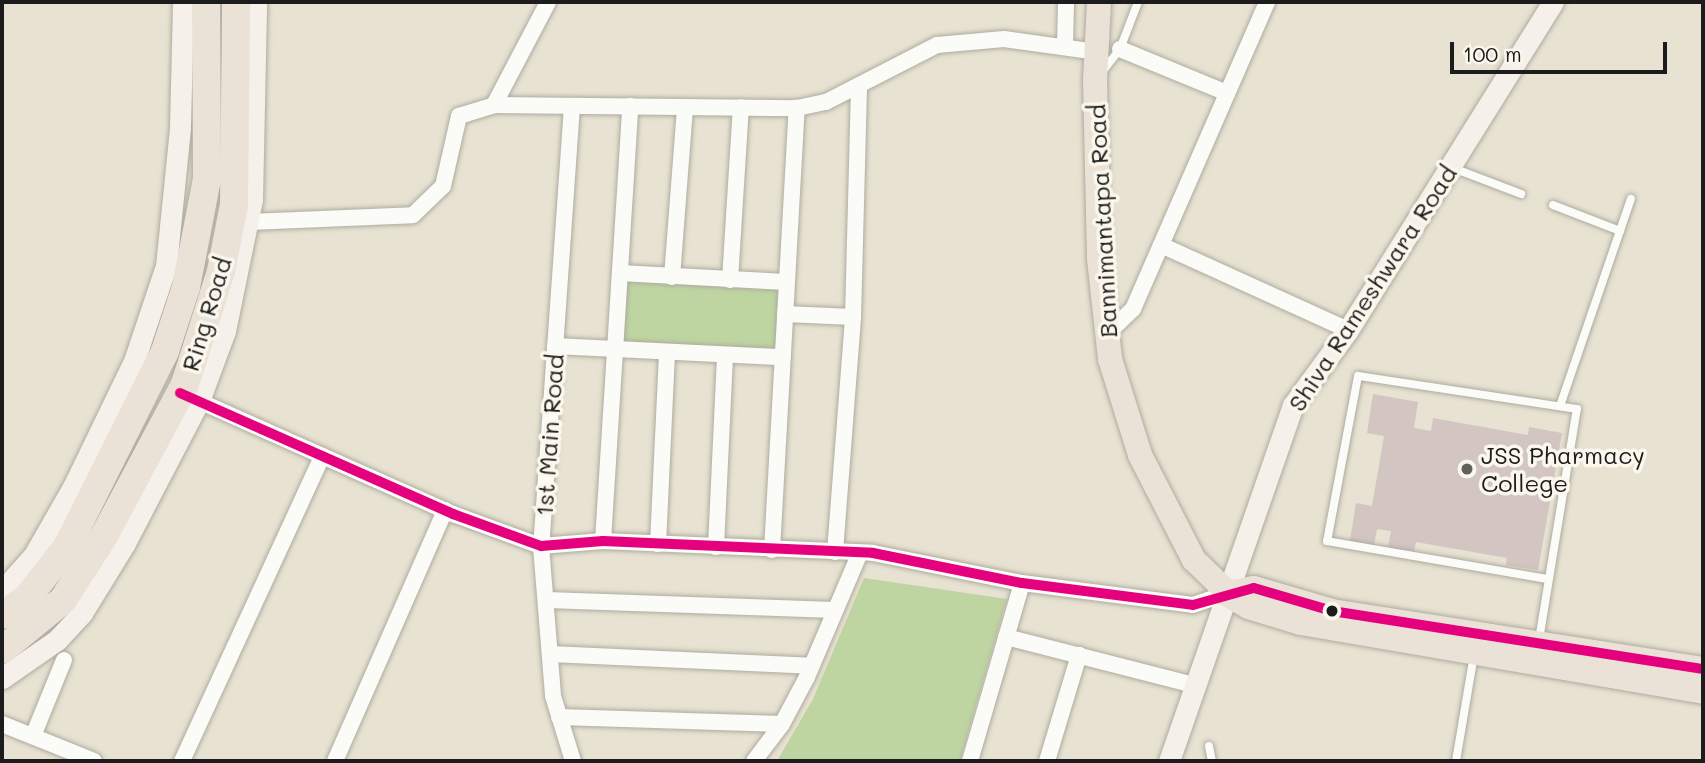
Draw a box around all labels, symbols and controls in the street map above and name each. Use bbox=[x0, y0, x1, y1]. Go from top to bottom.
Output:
scale bar bbox=[1453, 28, 1670, 72]
text: 100 m bbox=[1463, 40, 1522, 67]
street label: Bannimantapa Road bbox=[1081, 103, 1123, 339]
street label: Shiva Rameshwara Road bbox=[1282, 160, 1462, 416]
street label: Ring Road bbox=[175, 254, 237, 374]
street label: 1st Main Road bbox=[529, 353, 569, 517]
place label: JSS Pharmacy College bbox=[1481, 441, 1645, 497]
marker: JSS Pharmacy College bbox=[1459, 461, 1475, 477]
unlabelled marker bbox=[1325, 604, 1339, 618]

